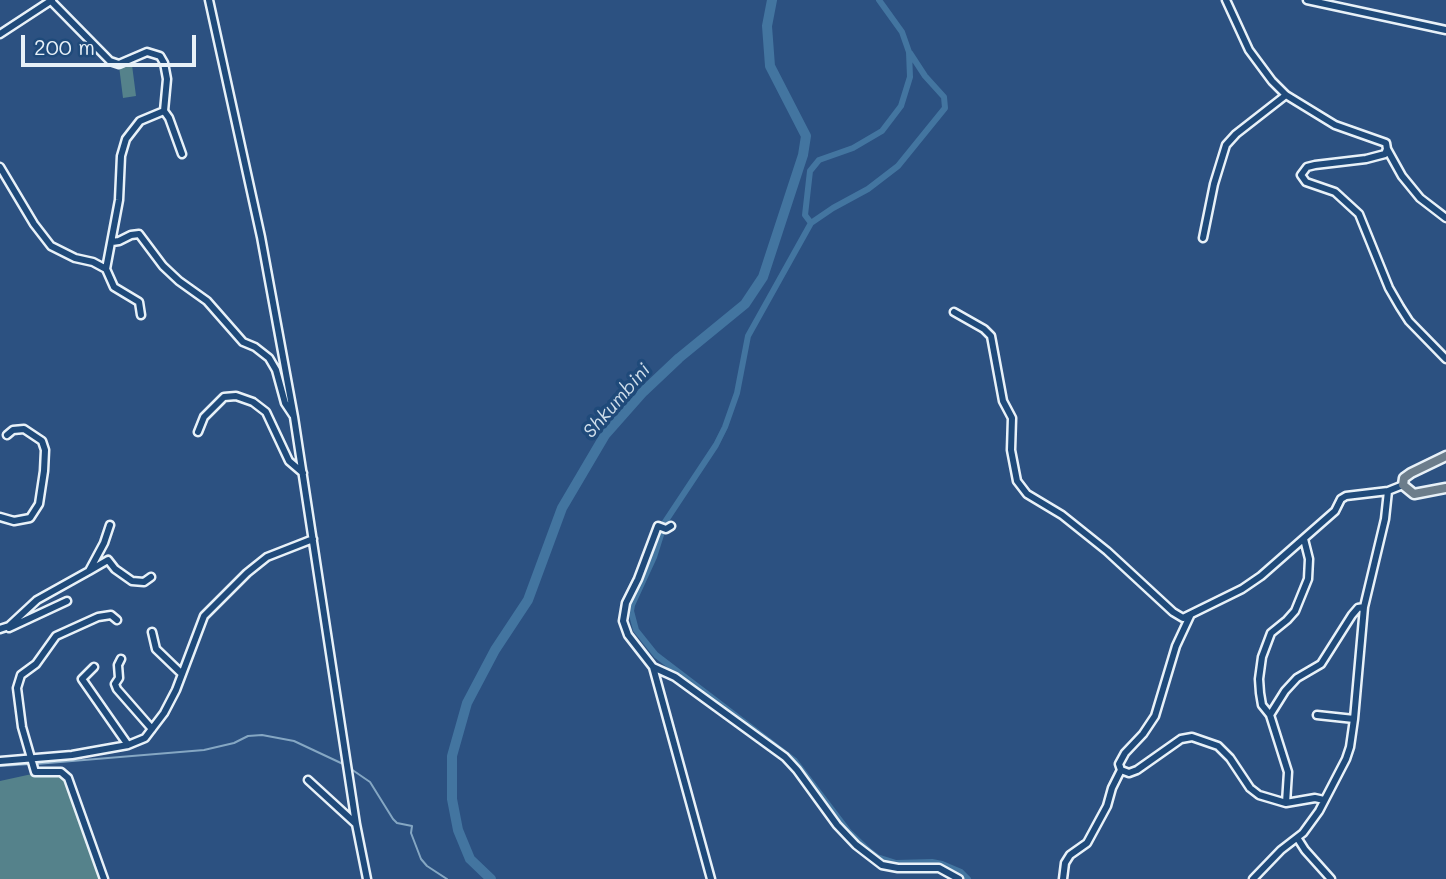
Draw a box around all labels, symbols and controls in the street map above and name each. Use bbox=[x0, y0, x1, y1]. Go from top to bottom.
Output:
scale bar bbox=[24, 21, 200, 65]
text: 200 m bbox=[34, 33, 95, 60]
water label: Shkumbini bbox=[578, 359, 656, 443]

